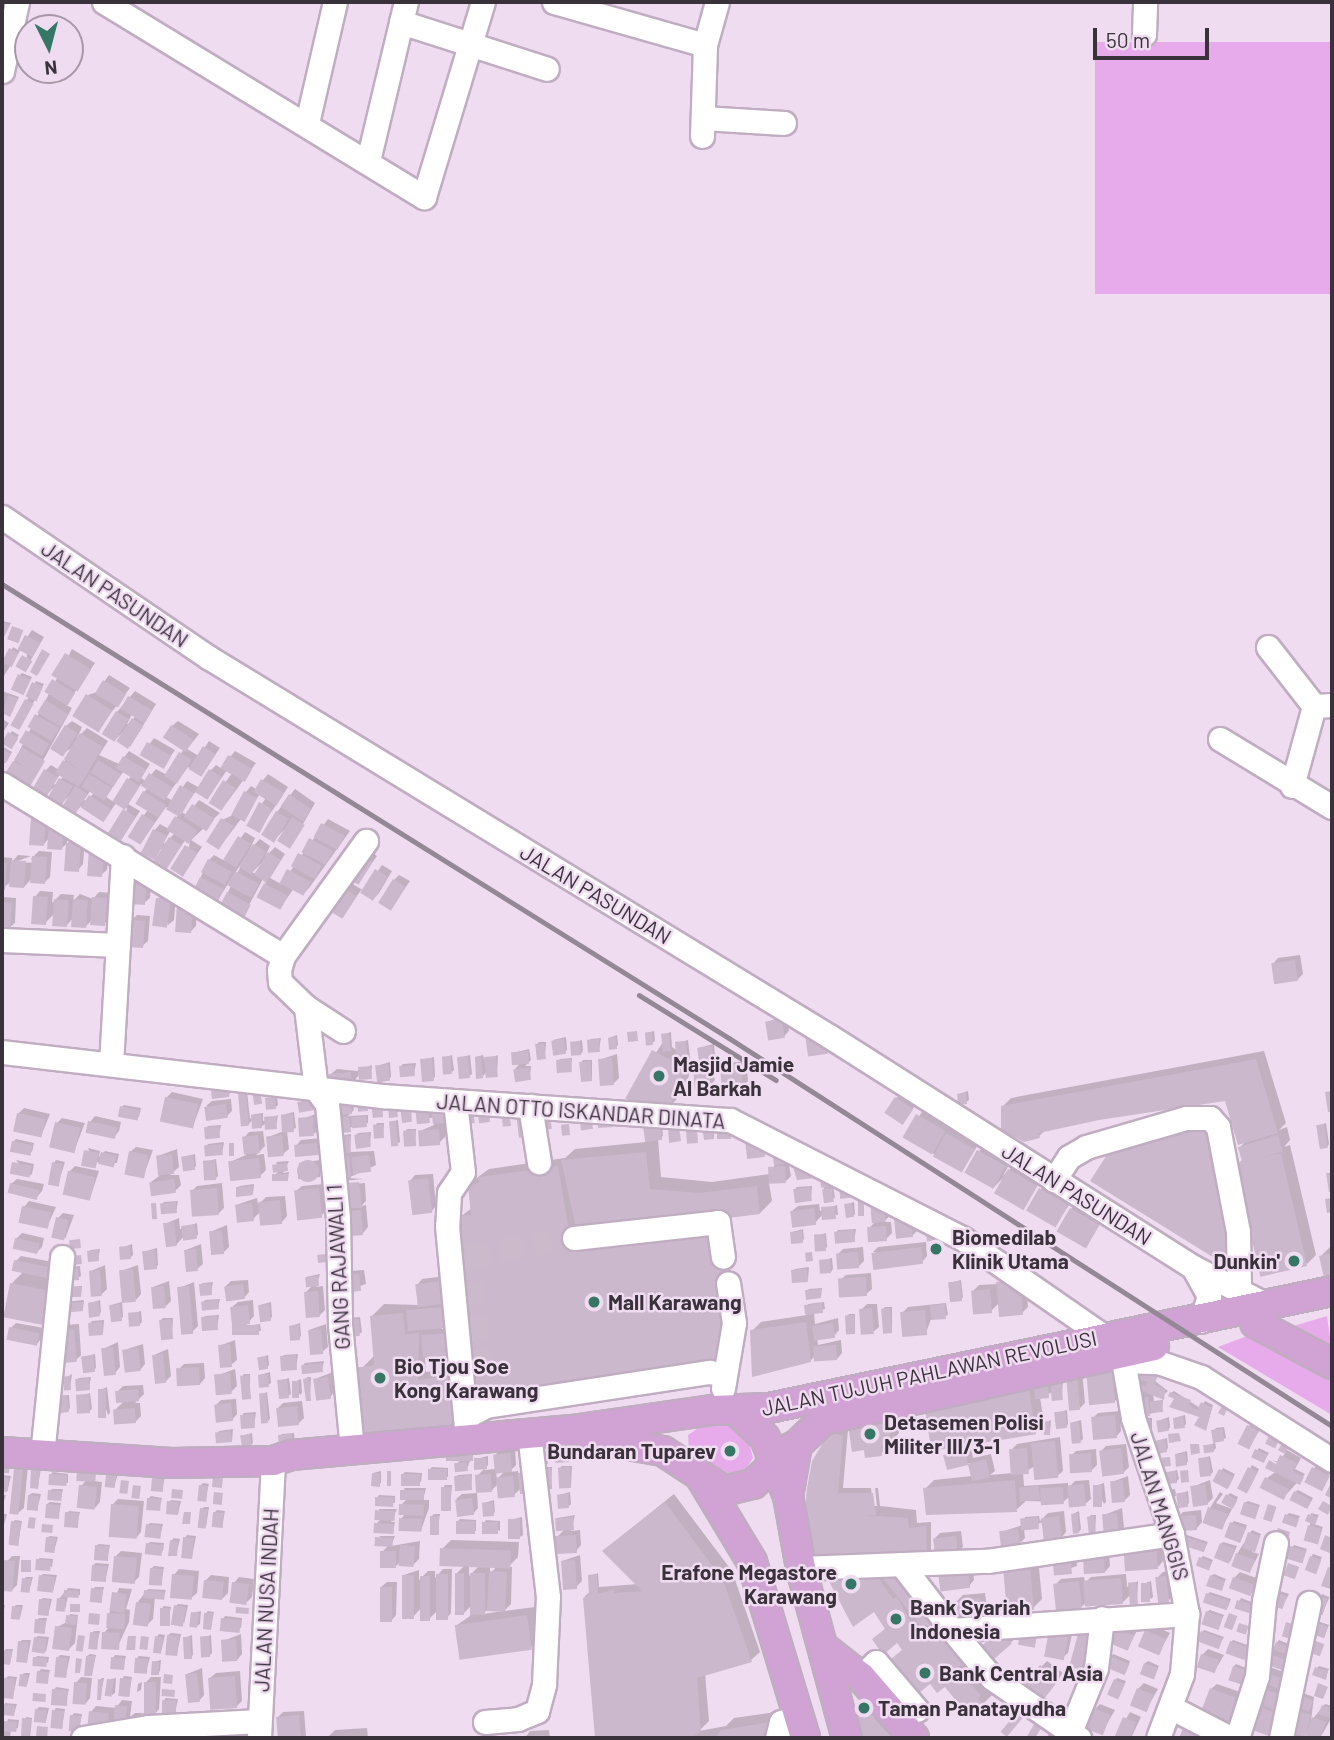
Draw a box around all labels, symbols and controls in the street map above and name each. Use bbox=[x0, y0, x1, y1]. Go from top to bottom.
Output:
north arrow bbox=[14, 14, 84, 84]
scale bar bbox=[1096, 14, 1212, 58]
text: 50 m bbox=[1106, 27, 1150, 52]
text: N bbox=[44, 56, 59, 80]
street label: JALAN PASUNDAN bbox=[37, 536, 193, 652]
street label: JALAN PASUNDAN bbox=[516, 839, 676, 949]
place label: Masjid Jamie Al Barkah bbox=[673, 1051, 794, 1101]
marker: Masjid Jamie Al Barkah bbox=[651, 1068, 667, 1084]
street label: JALAN OTTO ISKANDAR DINATA bbox=[436, 1088, 726, 1134]
street label: JALAN PASUNDAN bbox=[997, 1138, 1157, 1250]
street label: GANG RAJAWALI 1 bbox=[321, 1184, 355, 1350]
place label: Biomedilab Klinik Utama bbox=[952, 1224, 1069, 1274]
marker: Biomedilab Klinik Utama bbox=[926, 1239, 946, 1259]
place label: Dunkin' bbox=[1214, 1248, 1280, 1274]
marker: Dunkin' bbox=[1286, 1253, 1302, 1269]
place label: Mall Karawang bbox=[608, 1289, 742, 1315]
marker: Mall Karawang bbox=[586, 1294, 602, 1310]
street label: JALAN TUJUH PAHLAWAN REVOLUSI bbox=[759, 1325, 1099, 1421]
place label: Bio Tjou Soe Kong Karawang bbox=[394, 1353, 539, 1403]
marker: Bio Tjou Soe Kong Karawang bbox=[372, 1370, 388, 1386]
place label: Detasemen Polisi Militer III/3-1 bbox=[884, 1409, 1044, 1459]
marker: Detasemen Polisi Militer III/3-1 bbox=[862, 1426, 878, 1442]
street label: JALAN MANGGIS bbox=[1125, 1429, 1195, 1583]
place label: Bundaran Tuparev bbox=[547, 1438, 716, 1464]
marker: Bundaran Tuparev bbox=[722, 1443, 738, 1459]
street label: JALAN NUSA INDAH bbox=[249, 1507, 283, 1693]
place label: Erafone Megastore Karawang bbox=[661, 1559, 837, 1609]
marker: Erafone Megastore Karawang bbox=[843, 1576, 859, 1592]
place label: Bank Syariah Indonesia bbox=[910, 1594, 1030, 1644]
marker: Bank Syariah Indonesia bbox=[888, 1611, 904, 1627]
place label: Bank Central Asia bbox=[939, 1660, 1103, 1686]
marker: Bank Central Asia bbox=[917, 1665, 933, 1681]
place label: Taman Panatayudha bbox=[878, 1695, 1066, 1721]
marker: Taman Panatayudha bbox=[856, 1700, 872, 1716]

